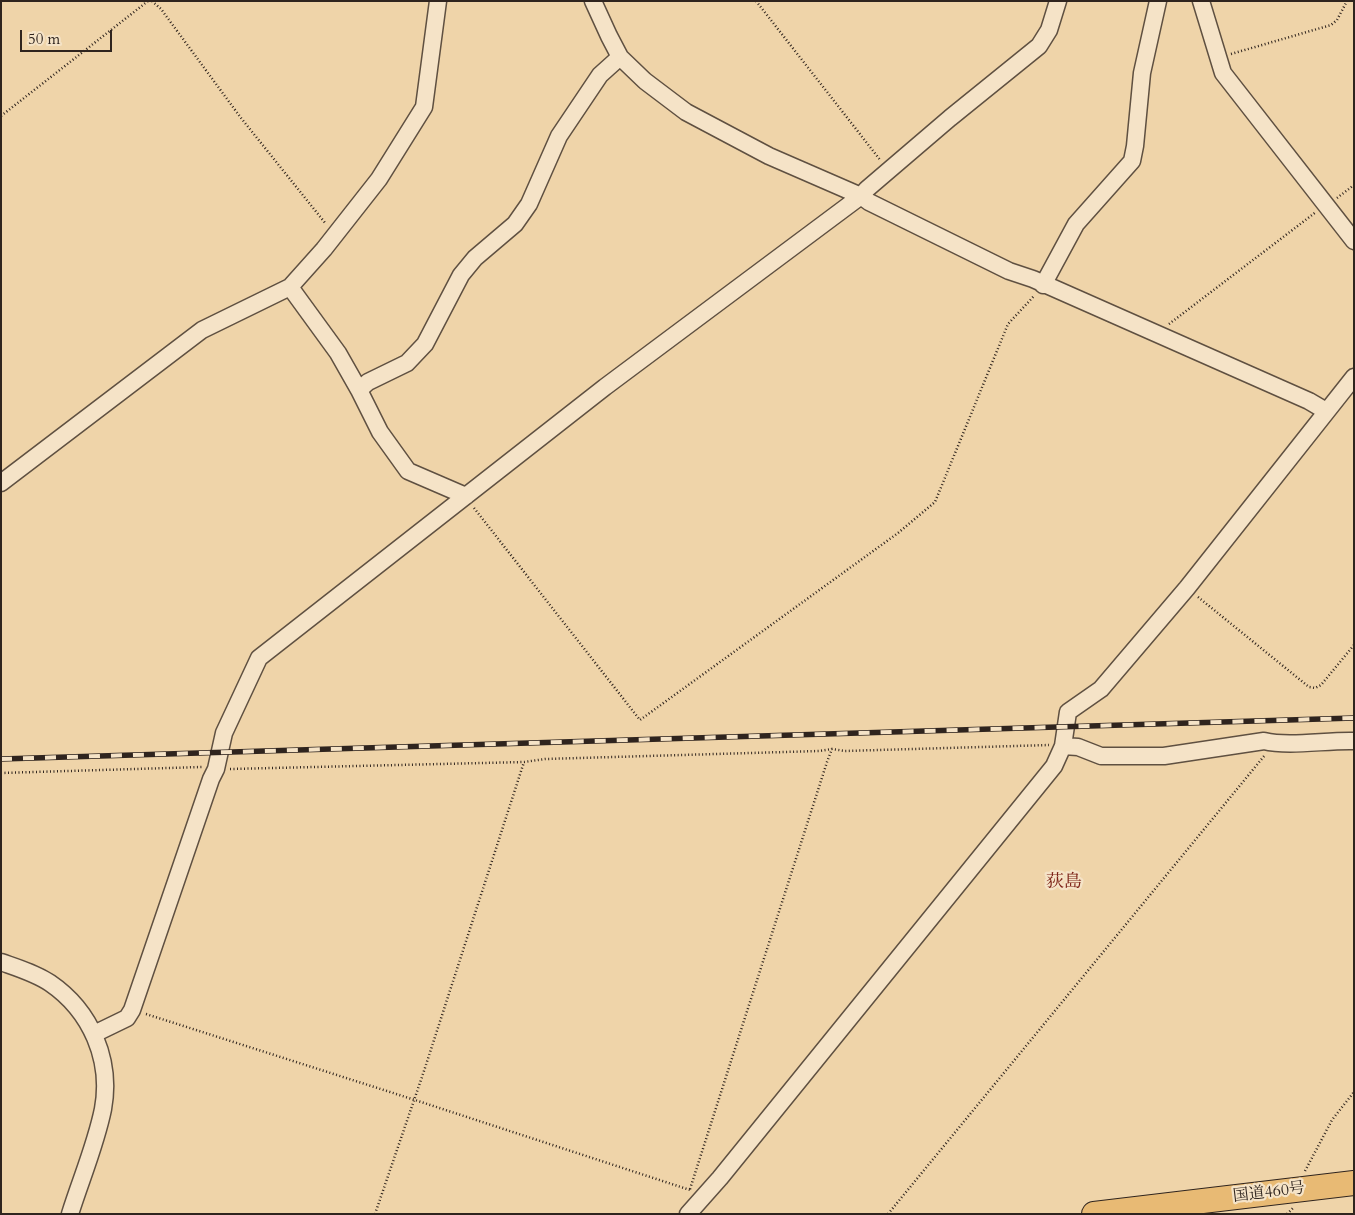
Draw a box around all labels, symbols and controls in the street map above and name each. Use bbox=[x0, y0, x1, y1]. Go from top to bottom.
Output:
scale bar bbox=[22, 20, 115, 52]
text: 50 m bbox=[28, 29, 60, 49]
district label: 荻島 bbox=[1046, 872, 1082, 894]
street label: 国道460号 bbox=[1232, 1179, 1306, 1207]

